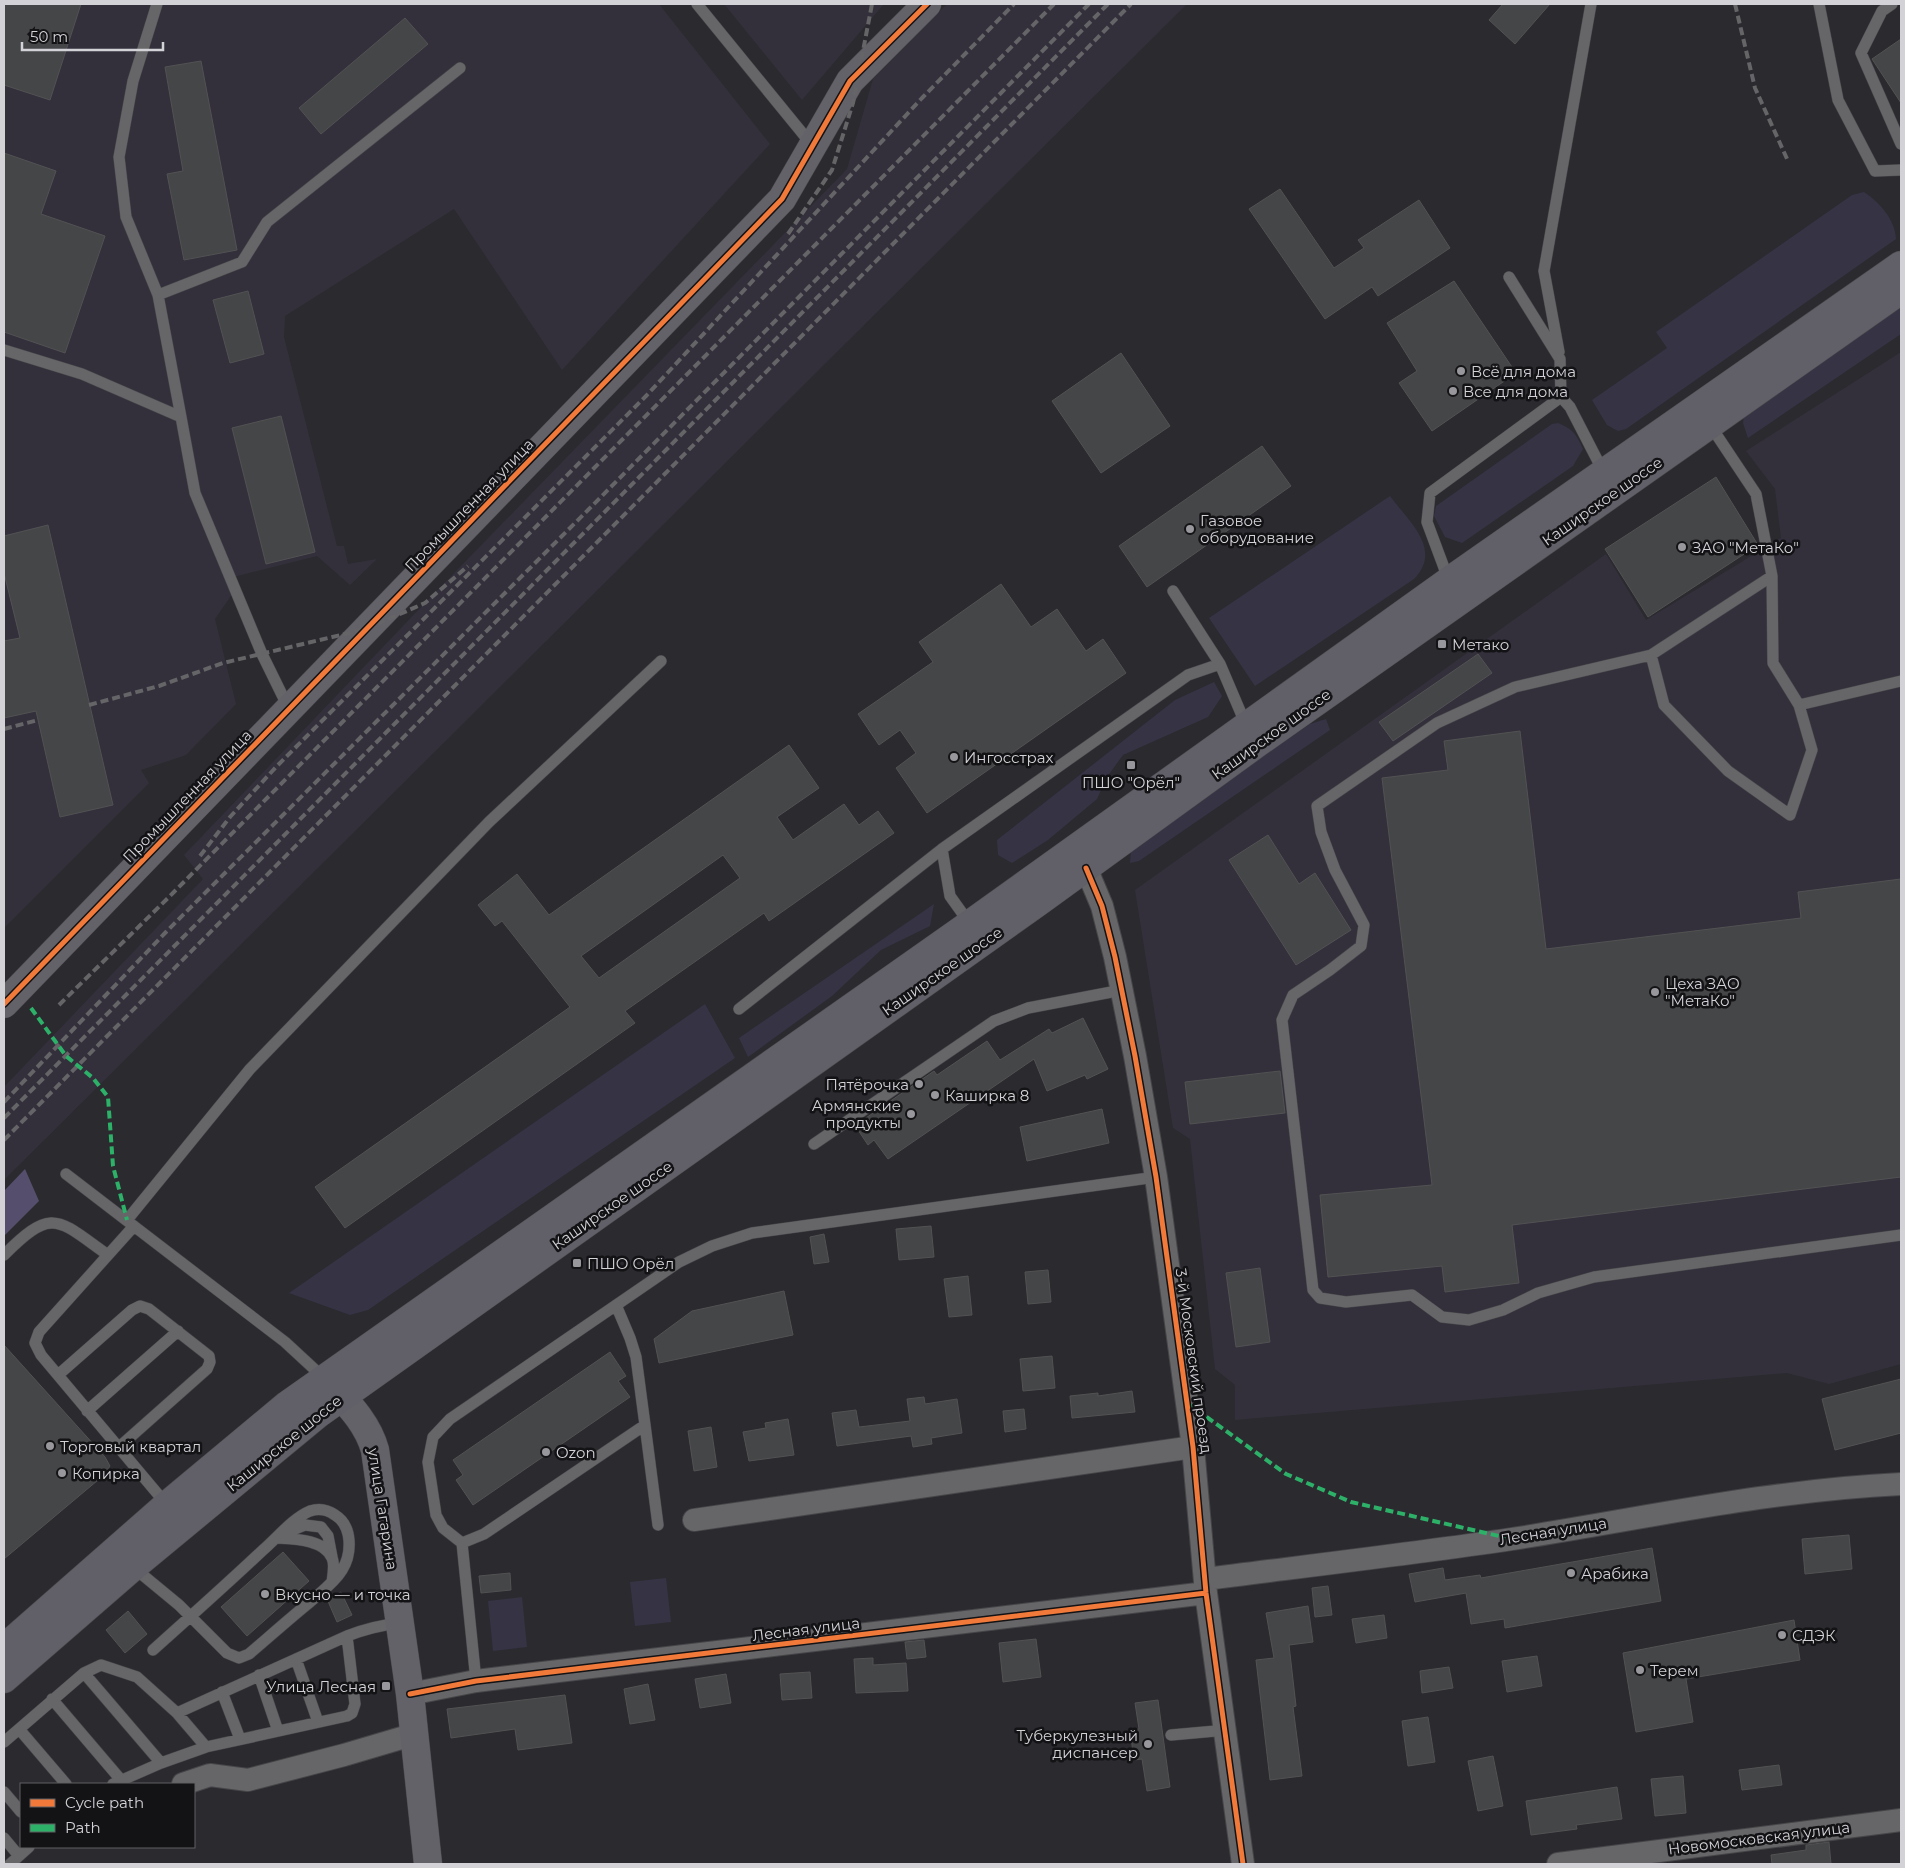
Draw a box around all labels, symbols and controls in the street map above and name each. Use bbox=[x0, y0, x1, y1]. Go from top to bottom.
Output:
scale bar bbox=[22, 20, 164, 52]
text: 50 m bbox=[30, 27, 68, 46]
place label: Всё для дома bbox=[1471, 362, 1576, 381]
marker: Всё для дома bbox=[1455, 365, 1467, 377]
place label: Все для дома bbox=[1463, 382, 1568, 401]
marker: Все для дома bbox=[1447, 385, 1459, 397]
street label: Промышленная улица bbox=[401, 435, 537, 575]
street label: Каширское шоссе bbox=[1538, 452, 1666, 550]
place label: Газовое оборудование bbox=[1200, 511, 1314, 547]
marker: Газовое оборудование bbox=[1184, 523, 1196, 535]
place label: ЗАО "МетаКо" bbox=[1692, 538, 1799, 557]
marker: ЗАО "МетаКо" bbox=[1676, 541, 1688, 553]
place label: Метако bbox=[1452, 635, 1509, 654]
marker: Метако bbox=[1436, 638, 1448, 650]
street label: Каширское шоссе bbox=[1208, 684, 1334, 784]
street label: Промышленная улица bbox=[119, 726, 255, 866]
place label: Ингосстрах bbox=[964, 748, 1053, 767]
marker: Ингосстрах bbox=[948, 751, 960, 763]
marker: ПШО "Орёл" bbox=[1125, 759, 1137, 771]
place label: ПШО "Орёл" bbox=[1082, 773, 1180, 792]
street label: Каширское шоссе bbox=[878, 922, 1006, 1020]
place label: Цеха ЗАО "МетаКо" bbox=[1665, 974, 1740, 1010]
marker: Цеха ЗАО "МетаКо" bbox=[1649, 986, 1661, 998]
place label: Пятёрочка bbox=[825, 1075, 909, 1094]
marker: Пятёрочка bbox=[913, 1078, 925, 1090]
place label: Каширка 8 bbox=[945, 1086, 1029, 1105]
marker: Каширка 8 bbox=[929, 1089, 941, 1101]
place label: Армянские продукты bbox=[812, 1096, 901, 1132]
marker: Армянские продукты bbox=[905, 1108, 917, 1120]
street label: Каширское шоссе bbox=[548, 1156, 676, 1254]
place label: ПШО Орёл bbox=[587, 1254, 674, 1273]
marker: ПШО Орёл bbox=[571, 1257, 583, 1269]
street label: 3-й Московский проезд bbox=[1172, 1267, 1216, 1455]
street label: Каширское шоссе bbox=[223, 1391, 345, 1495]
place label: Торговый квартал bbox=[60, 1437, 201, 1456]
marker: Торговый квартал bbox=[44, 1440, 56, 1452]
place label: Ozon bbox=[556, 1443, 596, 1462]
street label: улица Гагарина bbox=[364, 1446, 402, 1571]
marker: Ozon bbox=[540, 1446, 552, 1458]
place label: Копирка bbox=[72, 1464, 140, 1483]
marker: Копирка bbox=[56, 1467, 68, 1479]
street label: Лесная улица bbox=[1498, 1513, 1608, 1549]
place label: Арабика bbox=[1581, 1564, 1649, 1583]
marker: Арабика bbox=[1565, 1567, 1577, 1579]
place label: Вкусно — и точка bbox=[275, 1585, 411, 1604]
marker: Вкусно — и точка bbox=[259, 1588, 271, 1600]
street label: Лесная улица bbox=[751, 1613, 861, 1645]
place label: СДЭК bbox=[1792, 1626, 1836, 1645]
marker: СДЭК bbox=[1776, 1629, 1788, 1641]
place label: Терем bbox=[1650, 1661, 1699, 1680]
marker: Терем bbox=[1634, 1664, 1646, 1676]
place label: Улица Лесная bbox=[266, 1677, 376, 1696]
marker: Улица Лесная bbox=[380, 1680, 392, 1692]
place label: Туберкулезный диспансер bbox=[1017, 1726, 1138, 1762]
marker: Туберкулезный диспансер bbox=[1142, 1738, 1154, 1750]
legend bbox=[20, 1783, 195, 1848]
text: Cycle path bbox=[65, 1793, 144, 1812]
street label: Новомосковская улица bbox=[1667, 1817, 1851, 1859]
text: Path bbox=[65, 1818, 101, 1837]

